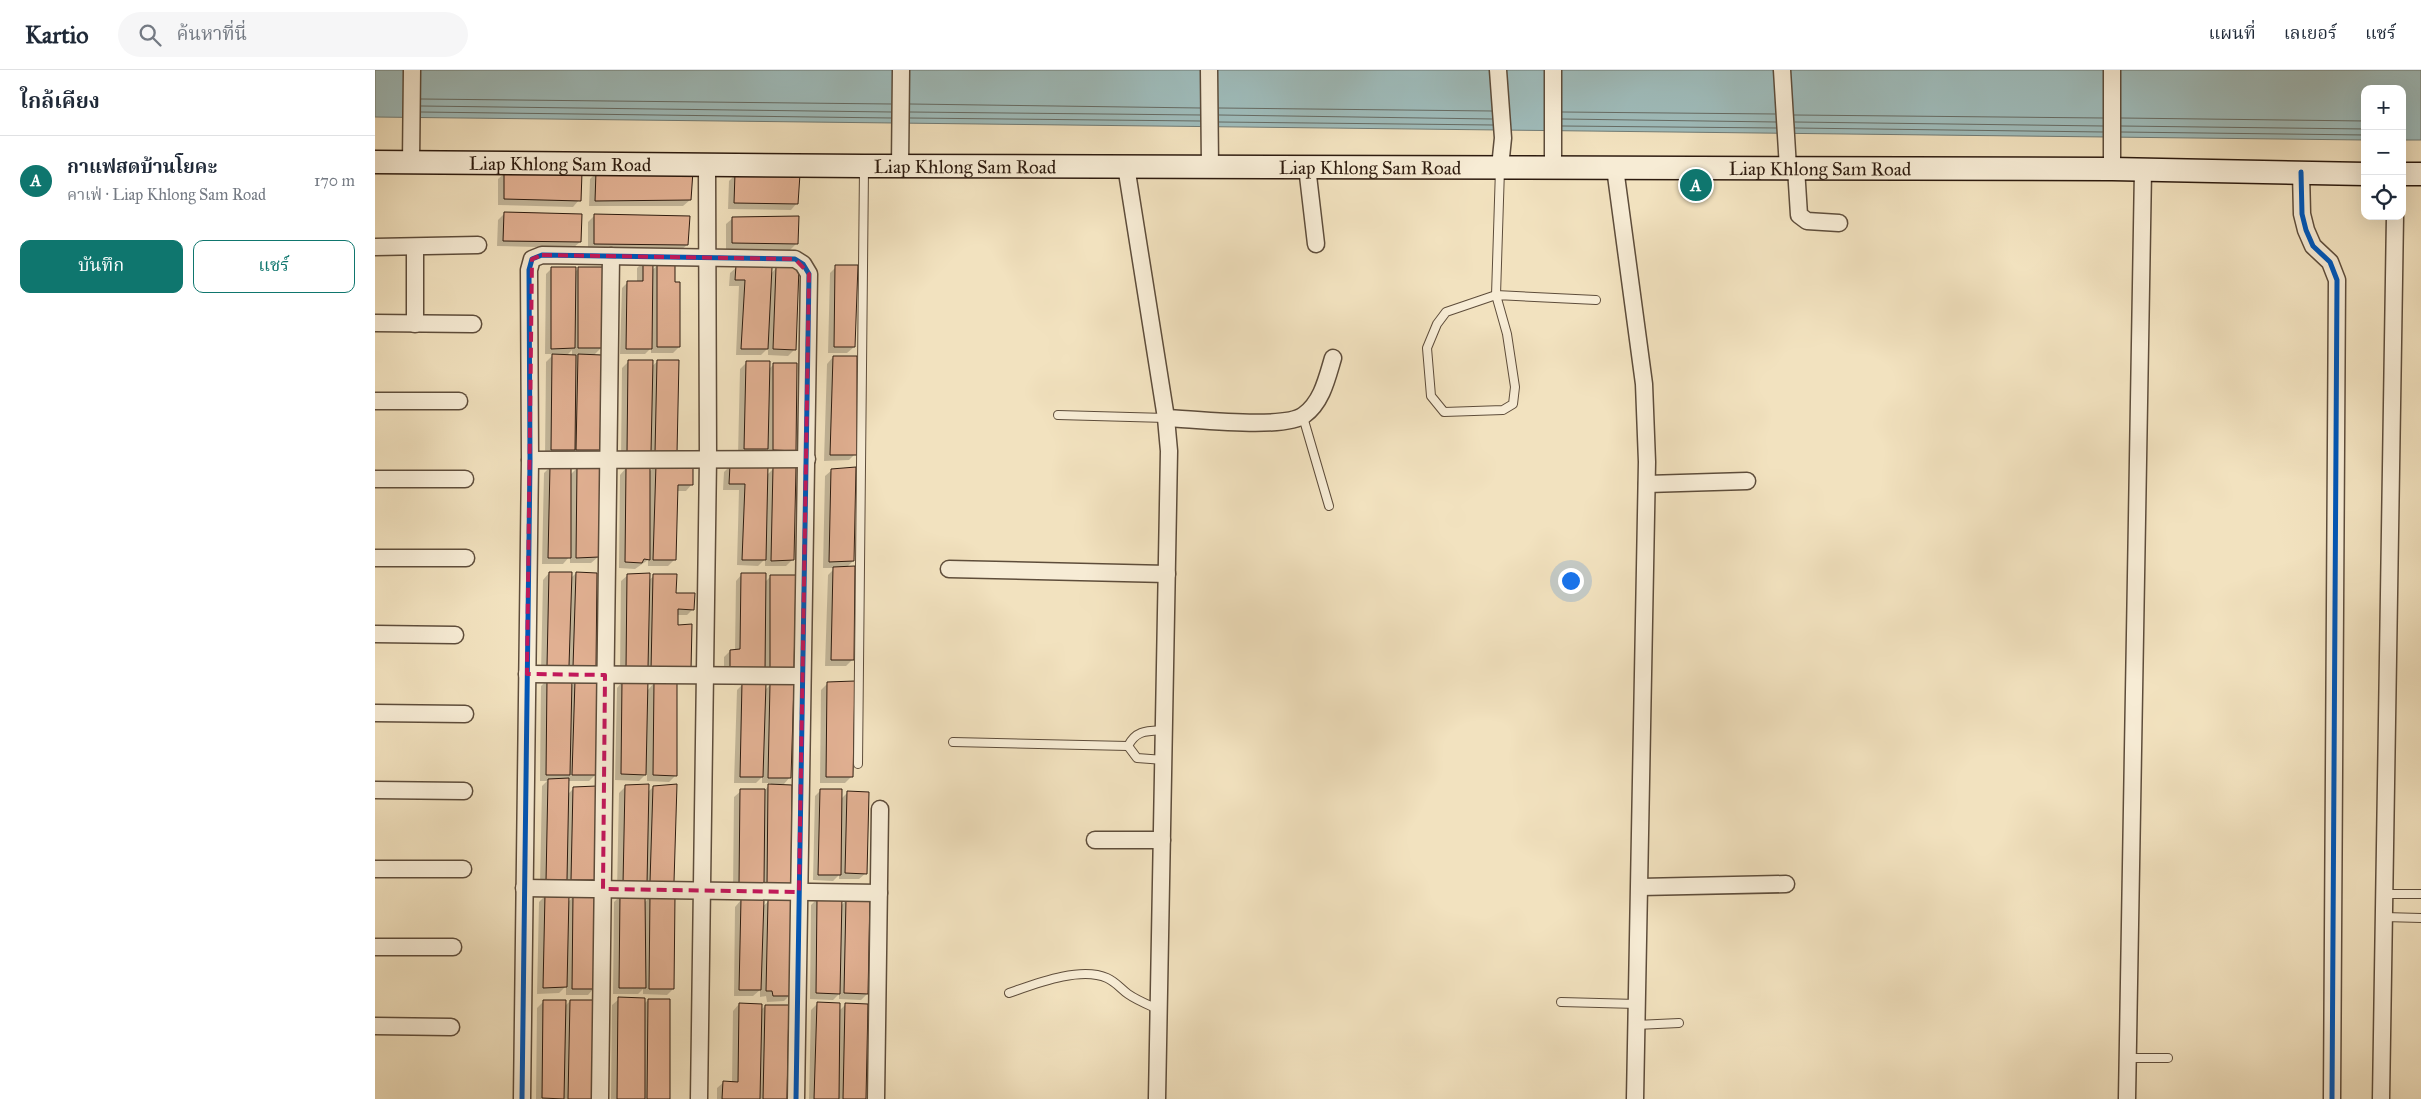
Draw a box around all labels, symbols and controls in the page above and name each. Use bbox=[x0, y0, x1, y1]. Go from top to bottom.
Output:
search box bbox=[118, 12, 468, 57]
text: Kartio bbox=[25, 20, 88, 50]
icon: search bbox=[136, 21, 164, 49]
text: ค้นหาที่นี่ bbox=[176, 22, 247, 45]
text: แผนที่ bbox=[2208, 22, 2256, 44]
text: เลเยอร์ bbox=[2284, 22, 2337, 44]
text: แชร์ bbox=[2365, 22, 2396, 44]
map controls bbox=[2361, 85, 2406, 220]
button: + bbox=[2361, 85, 2406, 130]
text: ใกล้เคียง bbox=[20, 88, 100, 114]
button: − bbox=[2361, 130, 2406, 175]
street label: Liap Khlong Sam Road bbox=[469, 152, 652, 177]
text: กาแฟสดบ้านโยคะ bbox=[67, 155, 217, 178]
street label: Liap Khlong Sam Road bbox=[874, 155, 1057, 179]
street label: Liap Khlong Sam Road bbox=[1279, 156, 1462, 180]
street label: Liap Khlong Sam Road bbox=[1729, 157, 1912, 181]
pin: A bbox=[1680, 166, 1712, 204]
text: A bbox=[31, 171, 41, 190]
text: 170 m bbox=[314, 171, 355, 190]
button: locate bbox=[2361, 175, 2406, 220]
text: คาเฟ่ · Liap Khlong Sam Road bbox=[67, 185, 266, 204]
button: บันทึก bbox=[20, 240, 183, 293]
button: แชร์ bbox=[193, 240, 355, 293]
your location bbox=[1558, 568, 1584, 594]

